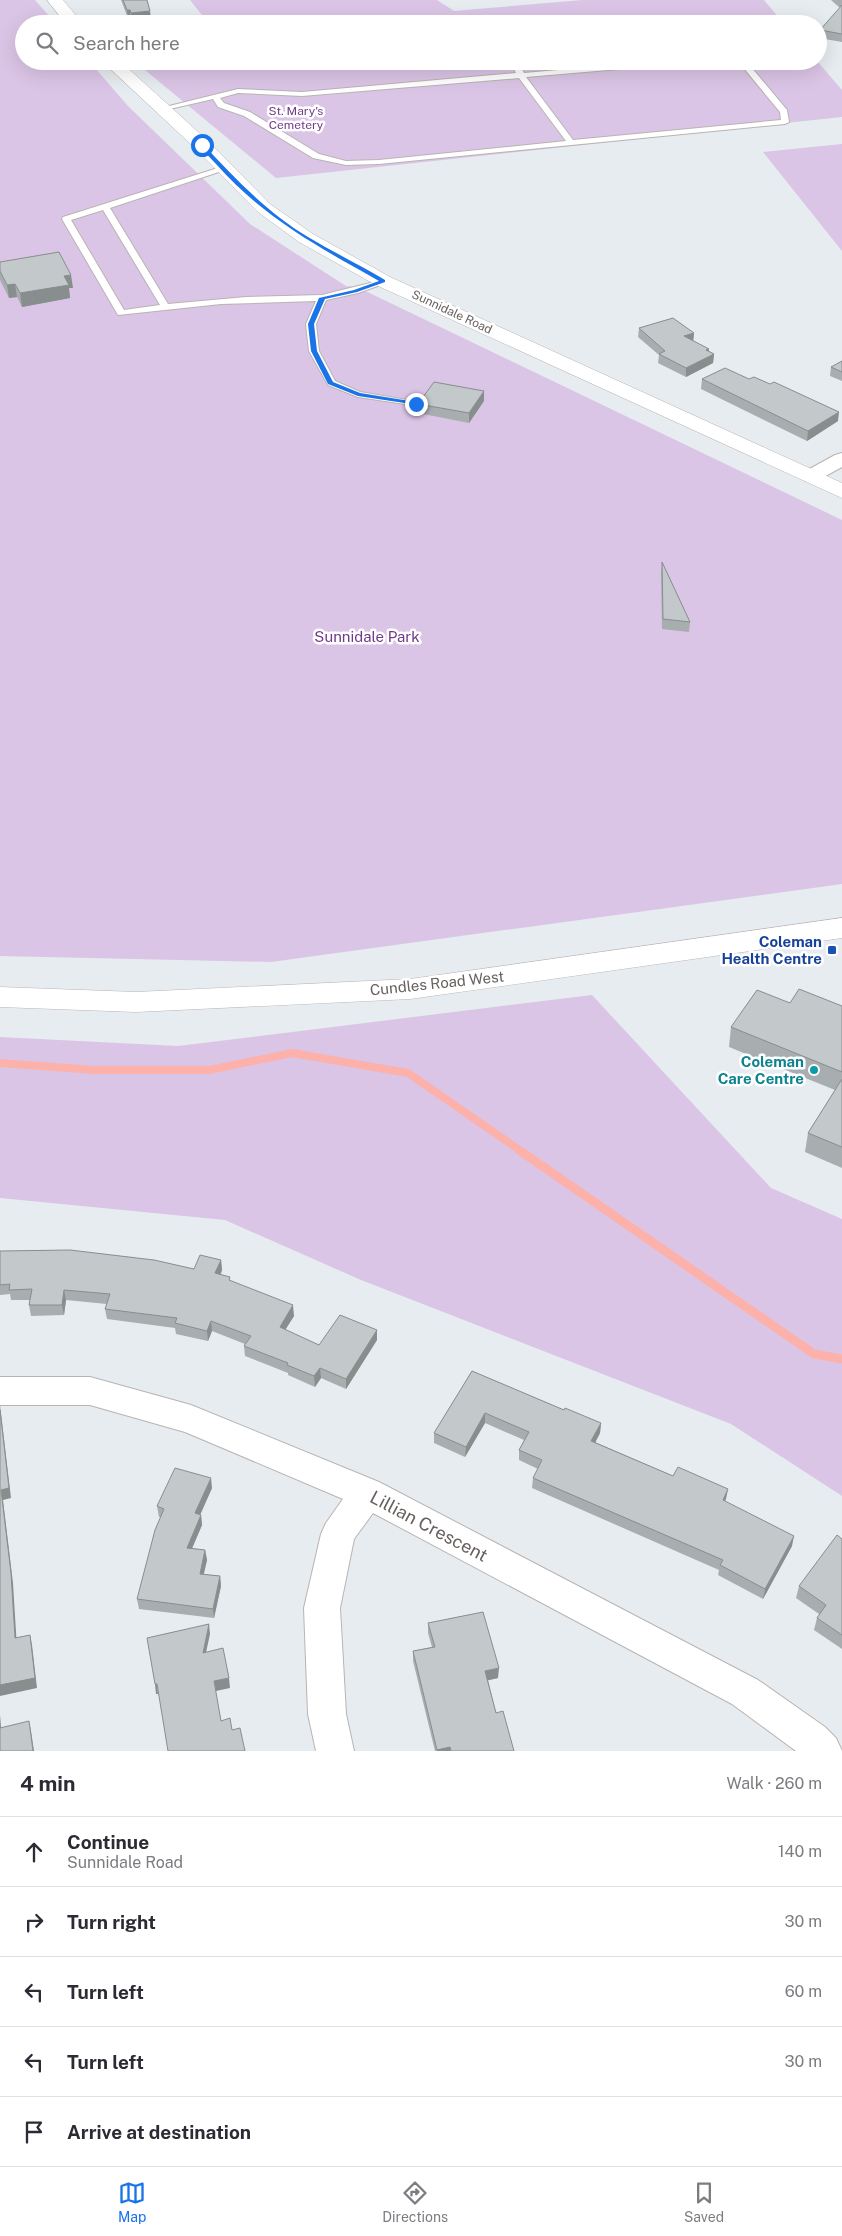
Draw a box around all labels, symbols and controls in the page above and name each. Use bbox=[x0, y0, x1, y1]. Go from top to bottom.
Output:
search box bbox=[15, 15, 827, 70]
icon: search bbox=[33, 29, 61, 57]
text: Search here bbox=[73, 32, 180, 54]
park label: St. Mary's Cemetery bbox=[269, 104, 324, 132]
route start bbox=[191, 134, 214, 157]
street label: Sunnidale Road bbox=[410, 287, 494, 337]
route end bbox=[405, 393, 428, 416]
park label: Sunnidale Park bbox=[314, 628, 420, 645]
place label: Coleman Health Centre bbox=[722, 933, 822, 967]
marker: Coleman Health Centre bbox=[826, 944, 838, 956]
street label: Cundles Road West bbox=[369, 967, 505, 998]
place label: Coleman Care Centre bbox=[718, 1053, 804, 1087]
marker: Coleman Care Centre bbox=[808, 1064, 820, 1076]
street label: Lillian Crescent bbox=[367, 1486, 491, 1566]
text: 4 min bbox=[20, 1771, 75, 1796]
text: Walk · 260 m bbox=[727, 1774, 822, 1793]
text: Continue bbox=[67, 1831, 149, 1853]
icon: ahead bbox=[20, 1838, 48, 1866]
text: 140 m bbox=[778, 1842, 822, 1861]
text: Sunnidale Road bbox=[67, 1853, 183, 1872]
icon: right bbox=[20, 1908, 48, 1936]
text: Turn right bbox=[67, 1911, 156, 1933]
text: 30 m bbox=[785, 1912, 822, 1931]
icon: left bbox=[20, 1978, 48, 2006]
text: Turn left bbox=[67, 1981, 144, 2003]
text: 60 m bbox=[785, 1982, 822, 2001]
icon: left bbox=[20, 2048, 48, 2076]
text: Turn left bbox=[67, 2051, 144, 2073]
text: 30 m bbox=[785, 2052, 822, 2071]
icon: arrive bbox=[20, 2118, 48, 2146]
text: Arrive at destination bbox=[67, 2121, 251, 2143]
tab: Map bbox=[118, 2179, 146, 2225]
tab: Directions bbox=[382, 2179, 448, 2225]
tab: Saved bbox=[684, 2179, 724, 2225]

